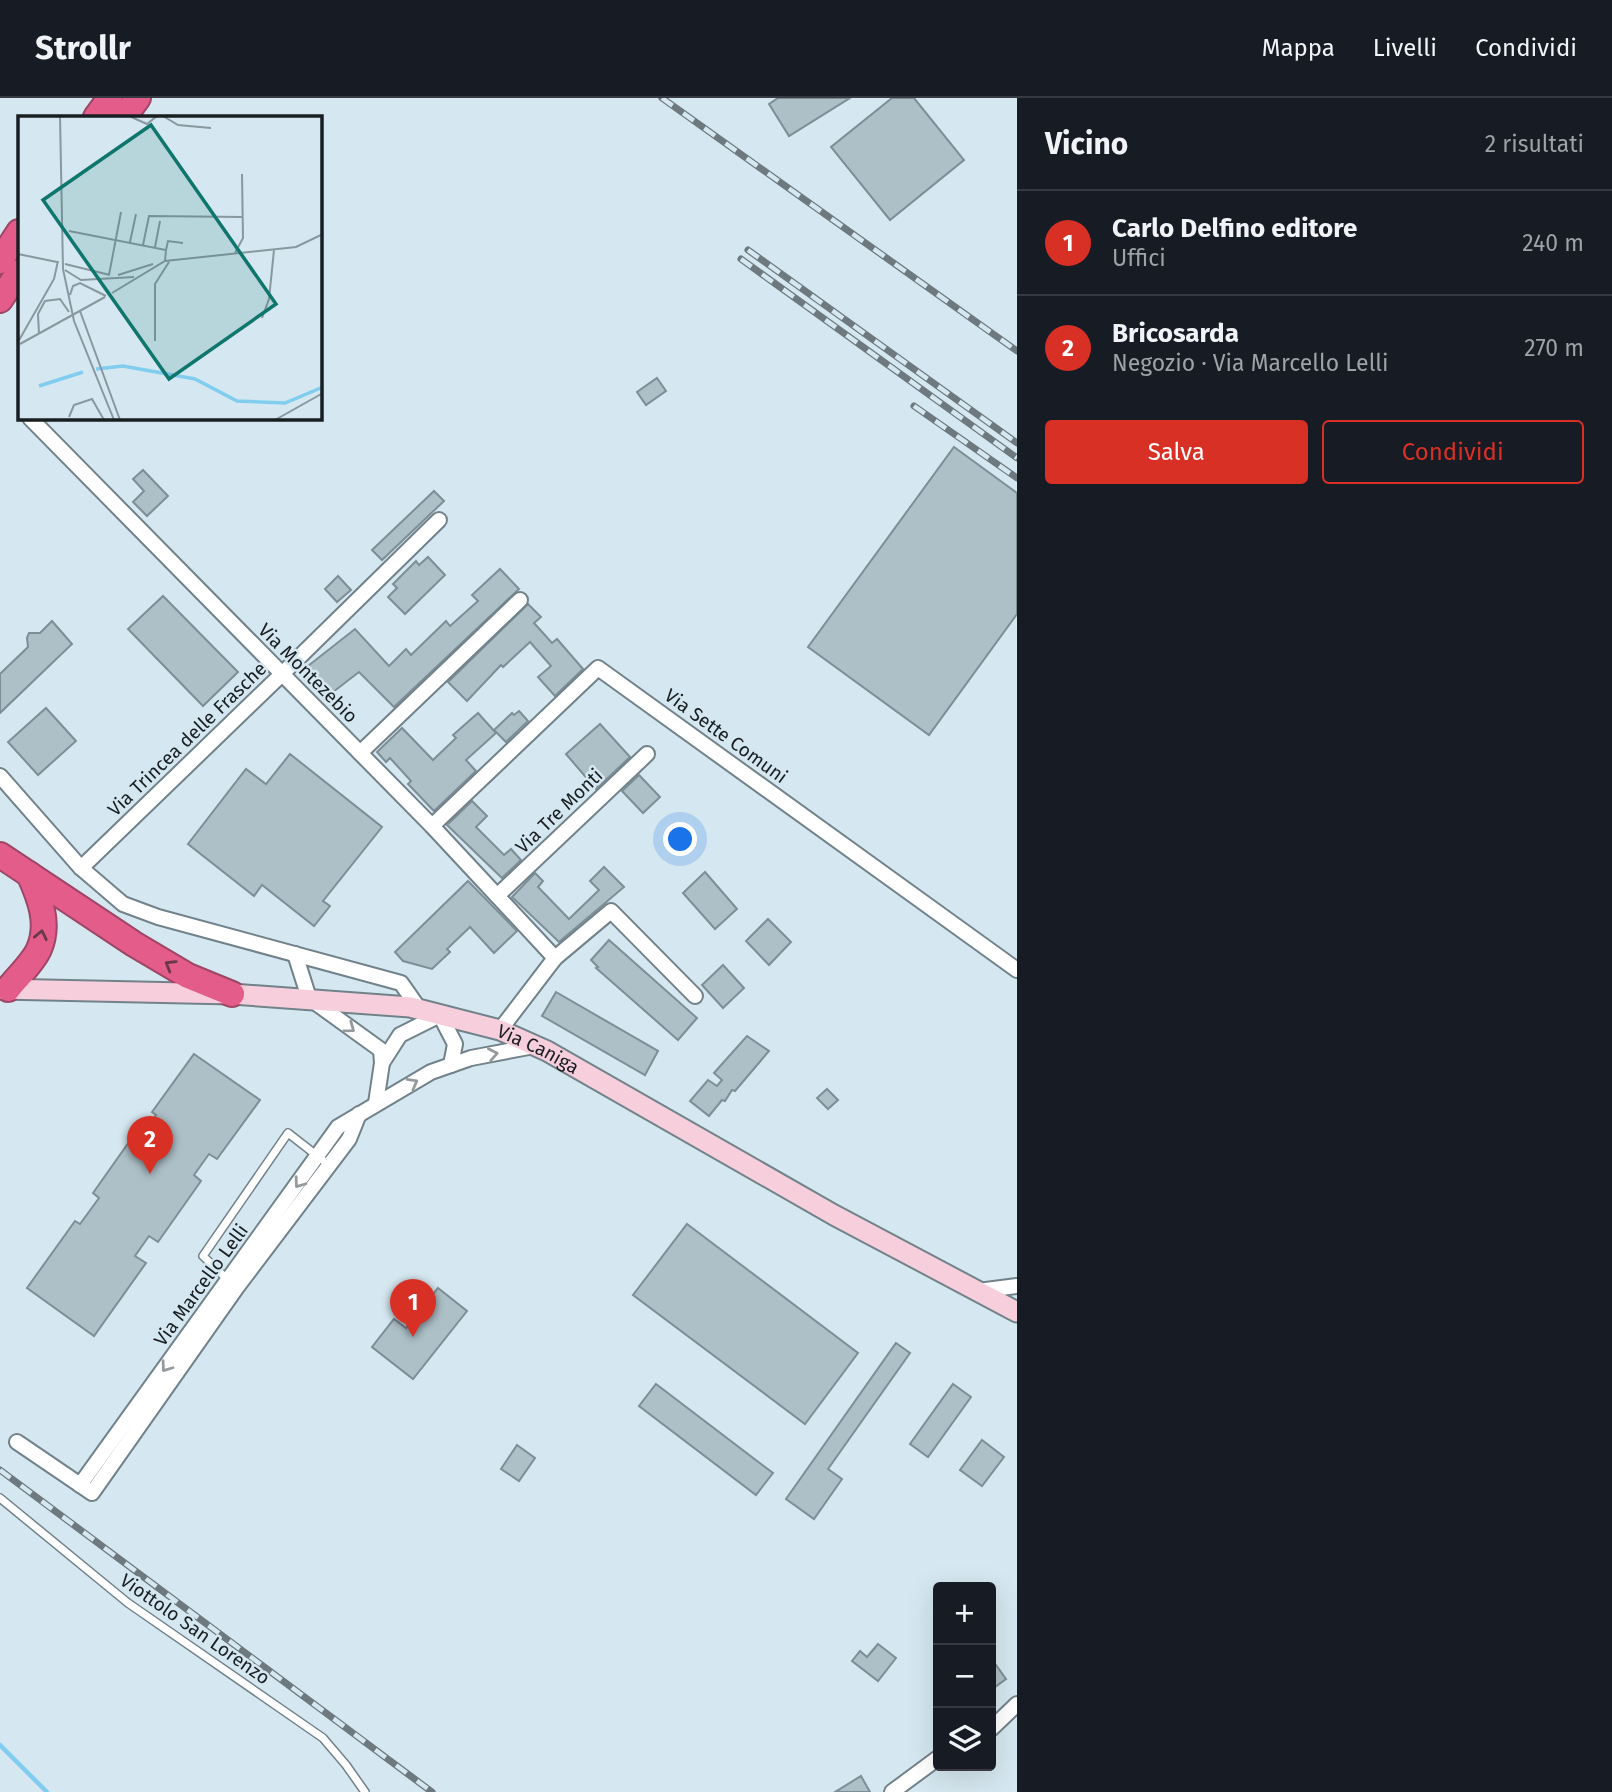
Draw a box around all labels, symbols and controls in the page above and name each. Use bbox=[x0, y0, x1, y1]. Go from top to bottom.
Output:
text: Strollr bbox=[35, 28, 131, 68]
text: Mappa bbox=[1262, 34, 1335, 62]
text: Livelli bbox=[1373, 34, 1437, 62]
text: Condividi bbox=[1475, 34, 1577, 62]
inset map bbox=[18, 116, 322, 420]
text: Vicino bbox=[1045, 126, 1128, 162]
text: 2 risultati bbox=[1485, 130, 1584, 158]
text: Carlo Delfino editore bbox=[1112, 213, 1357, 244]
text: 1 bbox=[1063, 229, 1073, 257]
text: 240 m bbox=[1522, 229, 1584, 257]
text: Uffici bbox=[1112, 244, 1166, 272]
text: Bricosarda bbox=[1112, 318, 1239, 349]
text: 2 bbox=[1062, 334, 1074, 362]
text: 270 m bbox=[1524, 334, 1584, 362]
text: Negozio · Via Marcello Lelli bbox=[1112, 349, 1389, 377]
button: Salva bbox=[1045, 420, 1308, 484]
button: Condividi bbox=[1322, 420, 1584, 484]
street label: Via Montezebio bbox=[253, 618, 363, 728]
street label: Via Trincea delle Frasche bbox=[103, 657, 271, 821]
street label: Via Sette Comuni bbox=[660, 684, 792, 788]
street label: Via Tre Monti bbox=[511, 764, 607, 858]
your location bbox=[663, 822, 697, 856]
one-way arrow bbox=[33, 929, 48, 941]
one-way arrow bbox=[164, 961, 177, 974]
street label: Via Caniga bbox=[494, 1019, 583, 1079]
one-way arrow bbox=[342, 1020, 355, 1032]
one-way arrow bbox=[487, 1047, 499, 1062]
one-way arrow bbox=[406, 1077, 418, 1091]
pin: 2 bbox=[127, 1116, 173, 1174]
one-way arrow bbox=[295, 1175, 308, 1188]
street label: Via Marcello Lelli bbox=[149, 1219, 253, 1351]
pin: 1 bbox=[390, 1279, 436, 1337]
one-way arrow bbox=[161, 1359, 174, 1372]
street label: Viottolo San Lorenzo bbox=[116, 1569, 274, 1689]
map controls bbox=[933, 1582, 996, 1771]
button: + bbox=[933, 1582, 996, 1645]
button: − bbox=[933, 1645, 996, 1708]
button: layers bbox=[933, 1708, 996, 1771]

